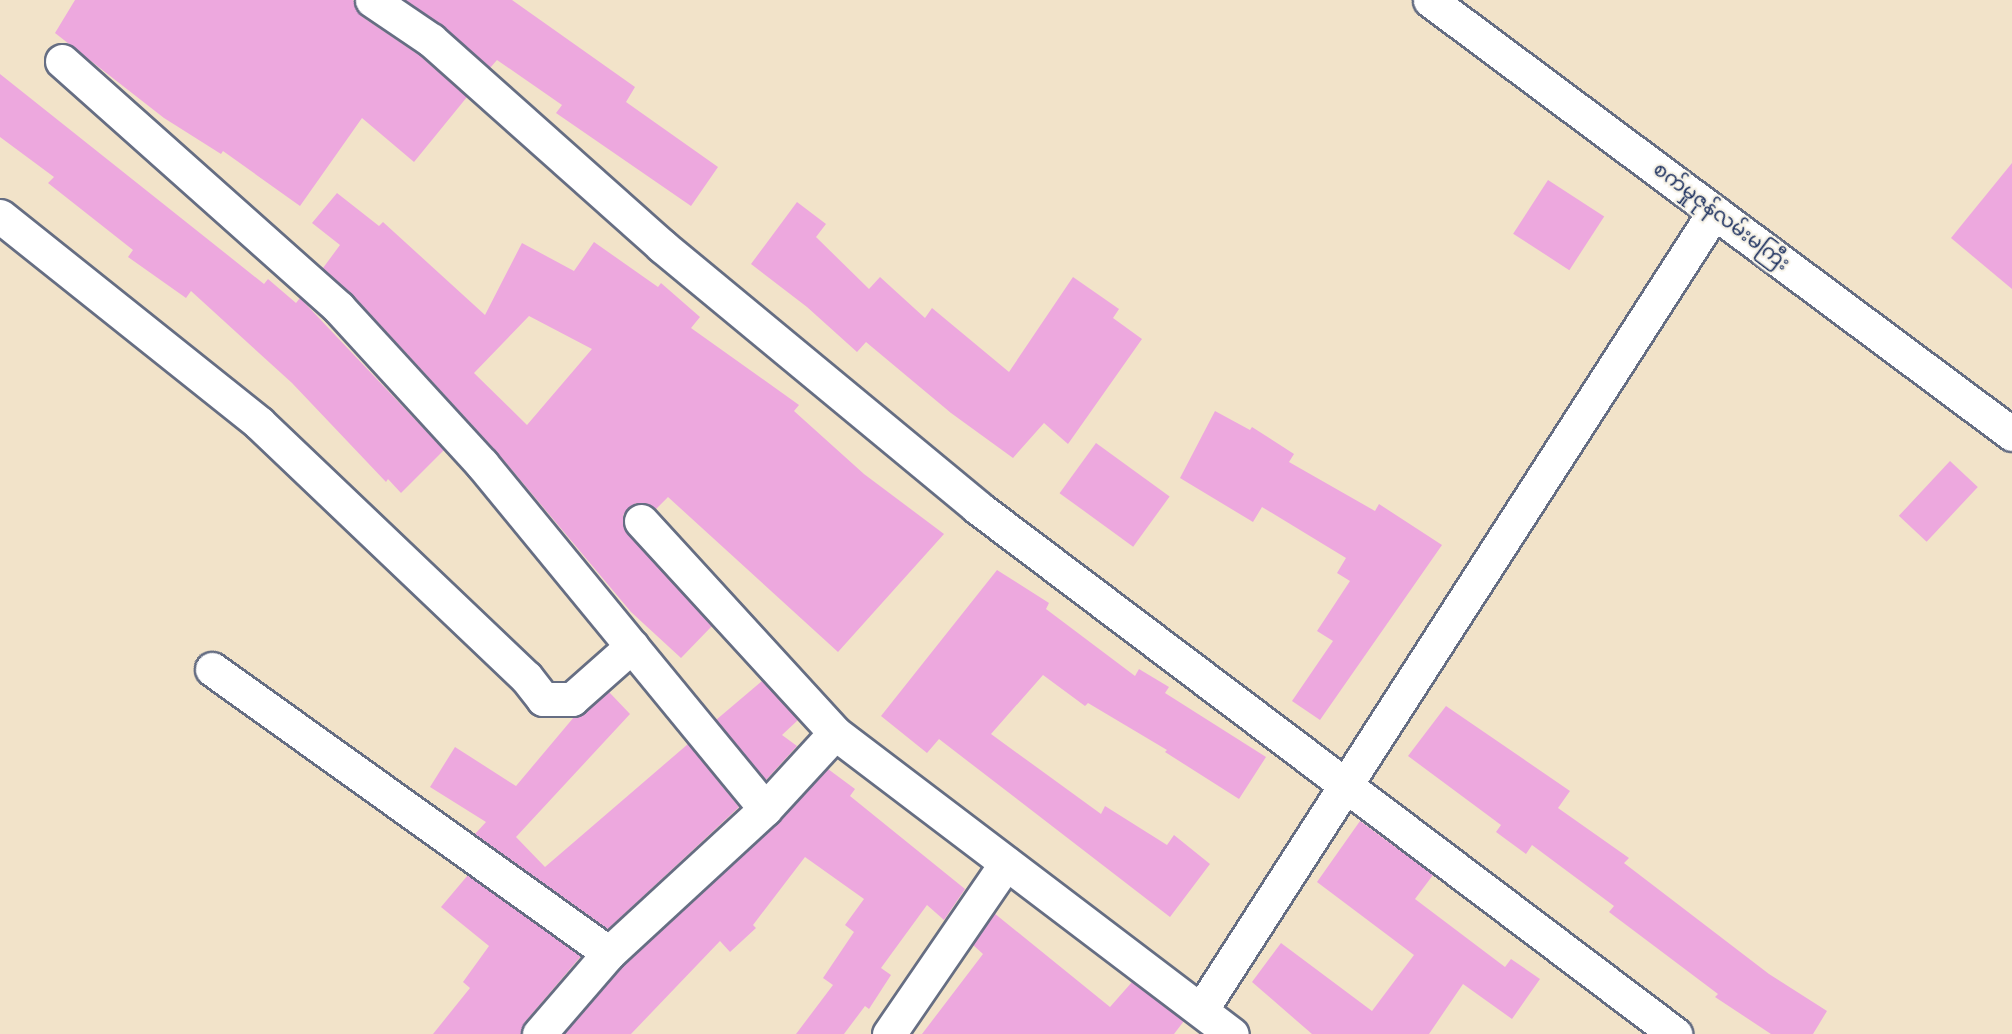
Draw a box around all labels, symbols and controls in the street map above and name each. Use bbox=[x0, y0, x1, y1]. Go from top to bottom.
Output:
street label: စက်မှုဇုန်လမ်းမကြီး bbox=[1648, 158, 1794, 276]

